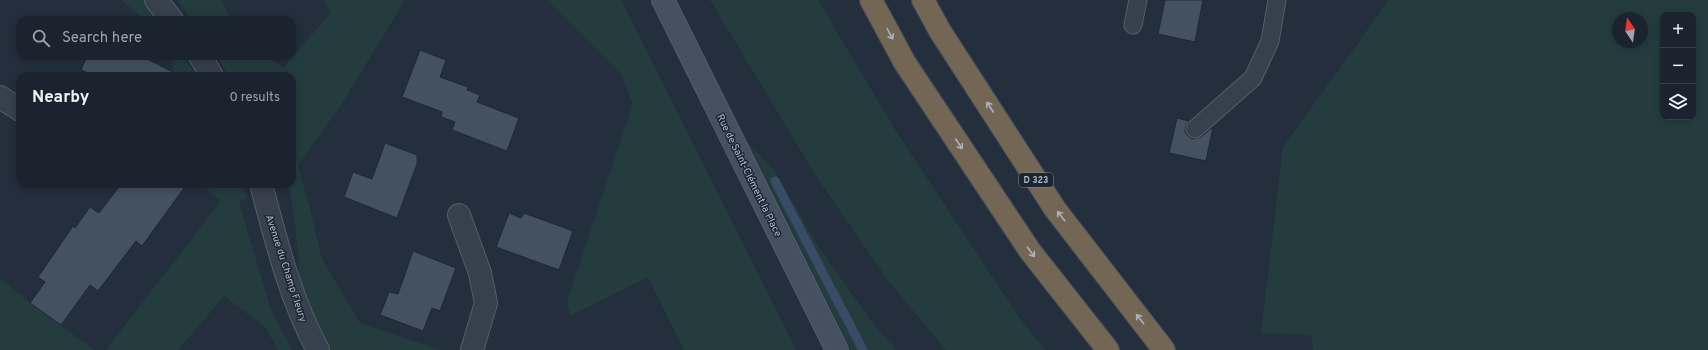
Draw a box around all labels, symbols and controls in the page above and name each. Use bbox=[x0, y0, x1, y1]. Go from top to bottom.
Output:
north arrow bbox=[1612, 12, 1648, 48]
map controls bbox=[1660, 12, 1696, 120]
button: + bbox=[1660, 12, 1696, 48]
search box bbox=[16, 16, 296, 60]
icon: search bbox=[30, 27, 52, 49]
one-way arrow bbox=[886, 28, 894, 40]
text: Search here bbox=[62, 29, 142, 48]
button: − bbox=[1660, 48, 1696, 84]
button: layers bbox=[1660, 84, 1696, 120]
text: Nearby bbox=[32, 87, 89, 109]
text: 0 results bbox=[229, 90, 280, 106]
one-way arrow bbox=[985, 101, 993, 113]
street label: Rue de Saint-Clément la Place bbox=[713, 112, 784, 239]
one-way arrow bbox=[955, 139, 963, 150]
road number: D 323 bbox=[1019, 173, 1053, 187]
one-way arrow bbox=[1056, 211, 1065, 222]
street label: Avenue du Champ Fleury bbox=[262, 213, 309, 324]
one-way arrow bbox=[1027, 247, 1035, 258]
one-way arrow bbox=[1136, 314, 1144, 325]

